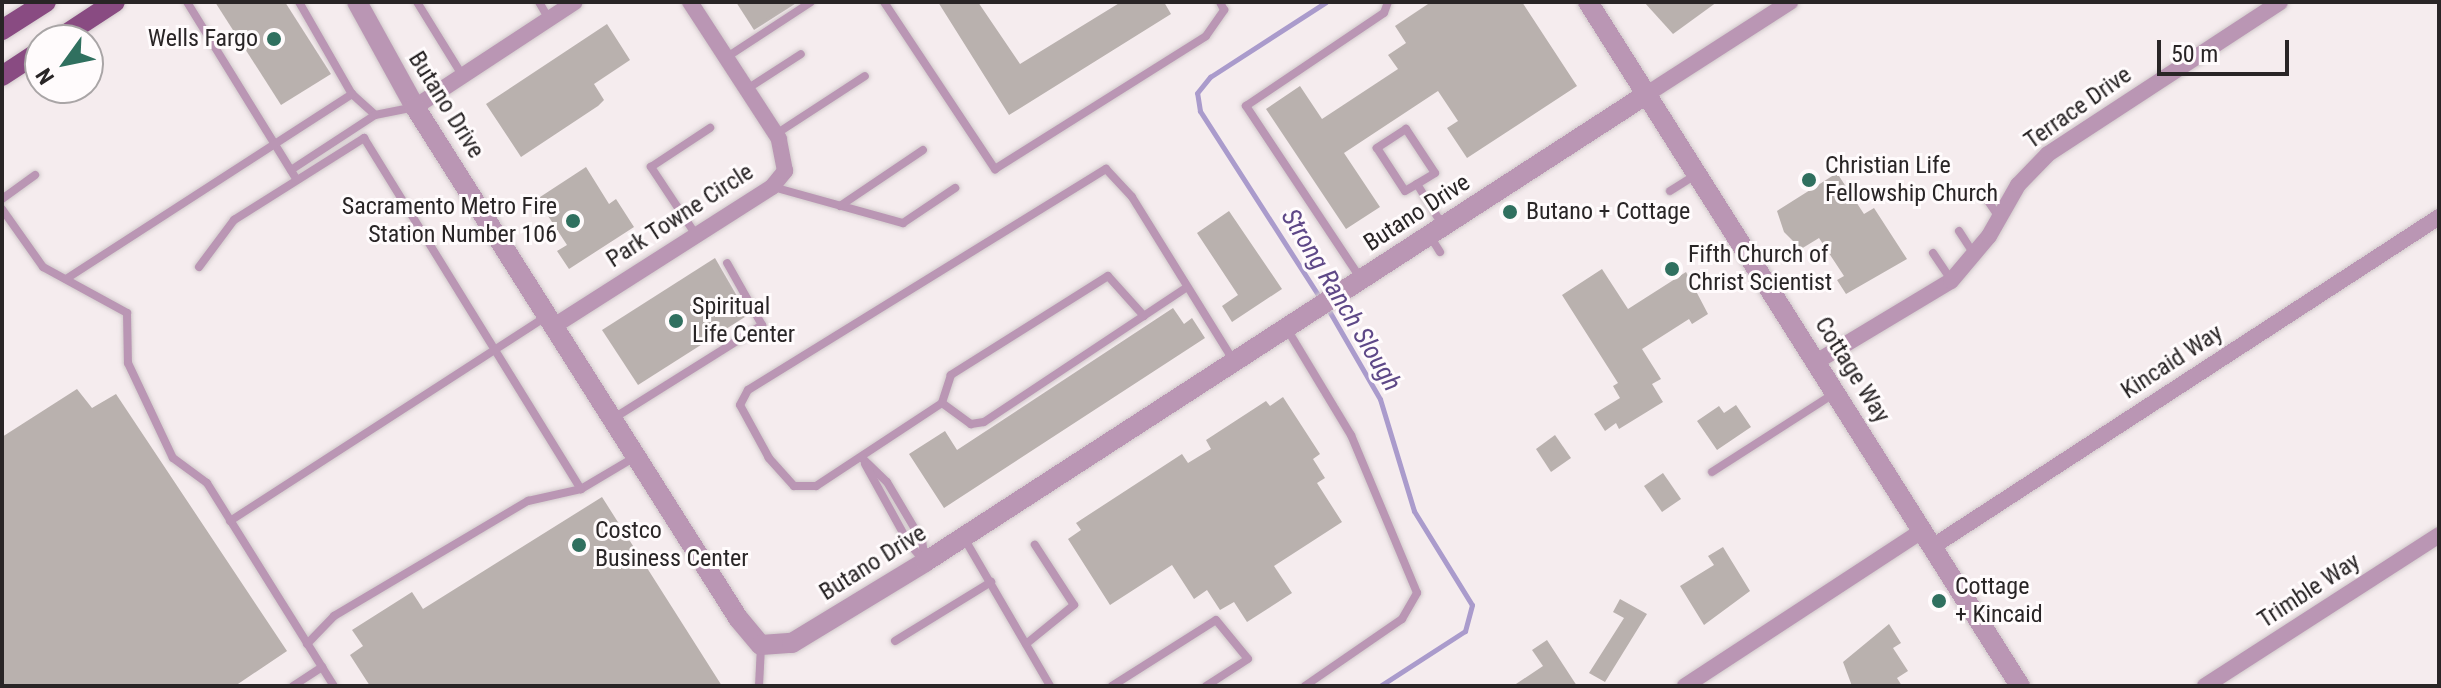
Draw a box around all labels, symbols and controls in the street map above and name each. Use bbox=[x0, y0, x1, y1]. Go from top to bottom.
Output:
north arrow bbox=[24, 24, 104, 104]
scale bar bbox=[2161, 24, 2293, 74]
place label: Wells Fargo bbox=[148, 25, 258, 53]
marker: Wells Fargo bbox=[265, 30, 283, 48]
text: 50 m bbox=[2171, 40, 2218, 68]
street label: Butano Drive bbox=[402, 46, 490, 164]
street label: Terrace Drive bbox=[2019, 61, 2137, 155]
text: N bbox=[31, 64, 59, 89]
place label: Christian Life Fellowship Church bbox=[1825, 152, 1998, 208]
street label: Park Towne Circle bbox=[601, 158, 759, 274]
street label: Butano Drive bbox=[1359, 168, 1475, 258]
marker: Christian Life Fellowship Church bbox=[1800, 171, 1818, 189]
place label: Sacramento Metro Fire Station Number 106 bbox=[342, 193, 557, 249]
place label: Butano + Cottage bbox=[1526, 198, 1690, 226]
water label: Strong Ranch Slough bbox=[1274, 203, 1408, 397]
marker: Butano + Cottage bbox=[1501, 203, 1519, 221]
marker: Sacramento Metro Fire Station Number 106 bbox=[564, 212, 582, 230]
place label: Fifth Church of Christ Scientist bbox=[1688, 241, 1832, 297]
marker: Fifth Church of Christ Scientist bbox=[1663, 260, 1681, 278]
place label: Spiritual Life Center bbox=[692, 293, 795, 349]
marker: Spiritual Life Center bbox=[667, 312, 685, 330]
street label: Cottage Way bbox=[1808, 312, 1896, 428]
street label: Kincaid Way bbox=[2116, 319, 2228, 405]
place label: Costco Business Center bbox=[595, 517, 749, 573]
street label: Butano Drive bbox=[814, 519, 932, 607]
marker: Costco Business Center bbox=[570, 536, 588, 554]
street label: Trimble Way bbox=[2253, 547, 2365, 635]
place label: Cottage + Kincaid bbox=[1955, 573, 2043, 629]
marker: Cottage + Kincaid bbox=[1930, 592, 1948, 610]

